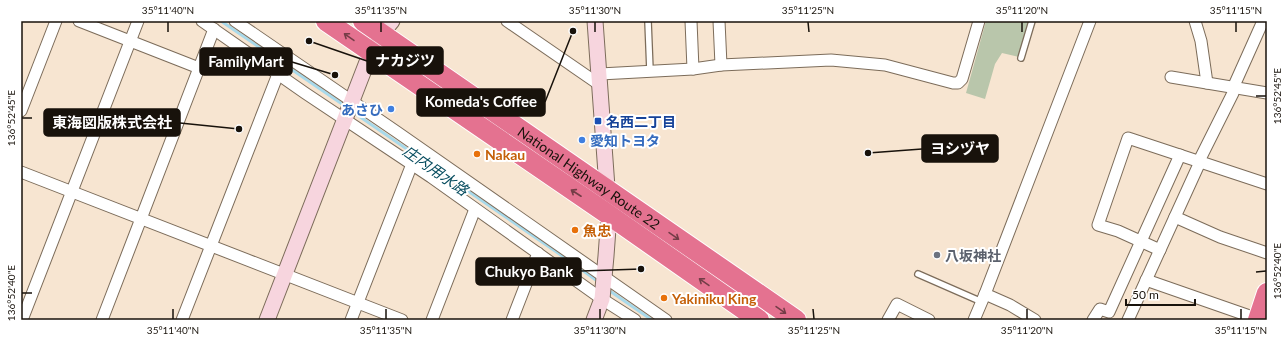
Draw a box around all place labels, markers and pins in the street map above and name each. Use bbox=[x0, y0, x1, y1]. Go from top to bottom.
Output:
callout: ナカジツ bbox=[367, 47, 443, 74]
callout: FamilyMart bbox=[200, 48, 292, 75]
callout: Komeda's Coffee bbox=[417, 89, 545, 116]
place label: あさひ bbox=[341, 101, 383, 118]
marker: あさひ bbox=[386, 104, 396, 114]
callout: 東海図版株式会社 bbox=[44, 109, 180, 136]
place label: 名西二丁目 bbox=[606, 113, 676, 130]
marker: 名西二丁目 bbox=[593, 116, 603, 126]
place label: 愛知トヨタ bbox=[590, 132, 660, 149]
marker: 愛知トヨタ bbox=[577, 135, 587, 145]
callout: ヨシヅヤ bbox=[922, 135, 998, 162]
place label: Nakau bbox=[485, 146, 525, 163]
marker: Nakau bbox=[472, 149, 482, 159]
place label: 魚忠 bbox=[583, 222, 612, 239]
marker: 魚忠 bbox=[570, 225, 580, 235]
place label: 八坂神社 bbox=[945, 247, 1001, 264]
marker: 八坂神社 bbox=[932, 250, 942, 260]
callout: Chukyo Bank bbox=[476, 258, 581, 285]
place label: Yakiniku King bbox=[671, 290, 757, 307]
marker: Yakiniku King bbox=[659, 293, 669, 303]

